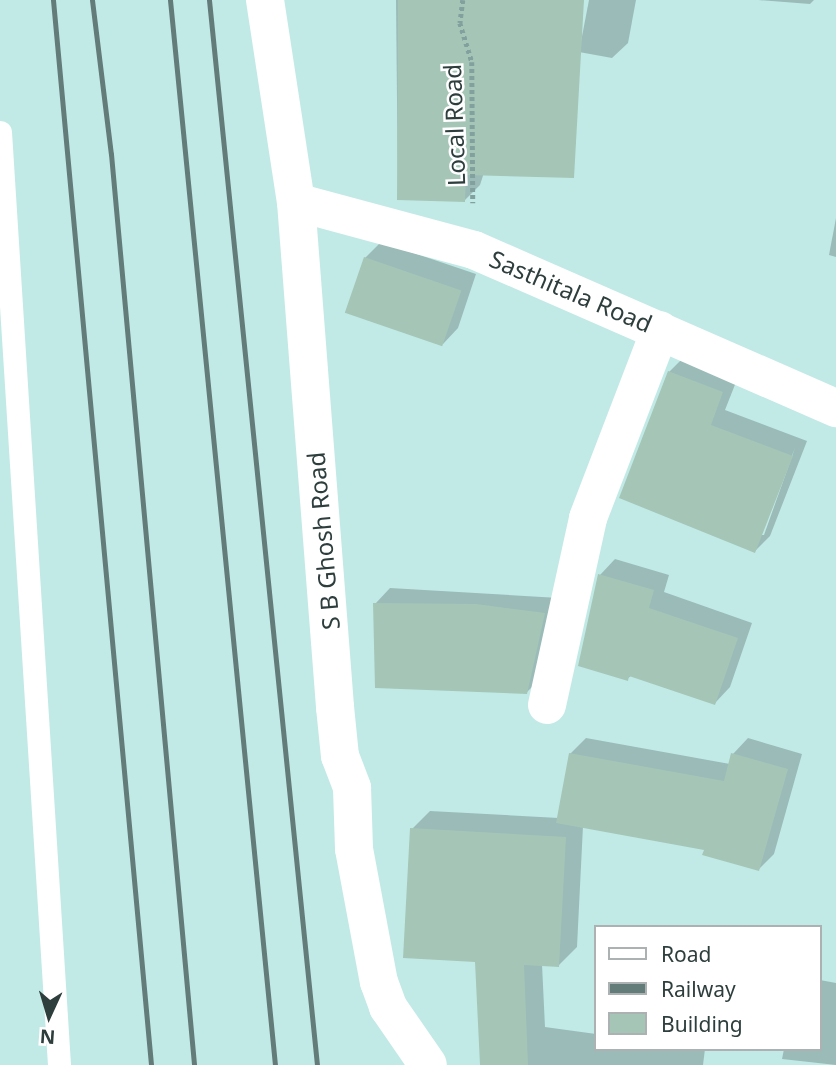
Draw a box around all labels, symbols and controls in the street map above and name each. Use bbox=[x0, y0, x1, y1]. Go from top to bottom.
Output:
street label: Local Road bbox=[437, 63, 471, 187]
street label: Sasthitala Road bbox=[486, 244, 656, 338]
street label: S B Ghosh Road bbox=[301, 451, 345, 631]
legend bbox=[594, 925, 822, 1051]
text: Road bbox=[661, 940, 711, 968]
text: Railway bbox=[661, 975, 736, 1003]
north arrow bbox=[14, 981, 84, 1051]
text: Building bbox=[661, 1010, 743, 1038]
text: N bbox=[39, 1023, 56, 1050]

